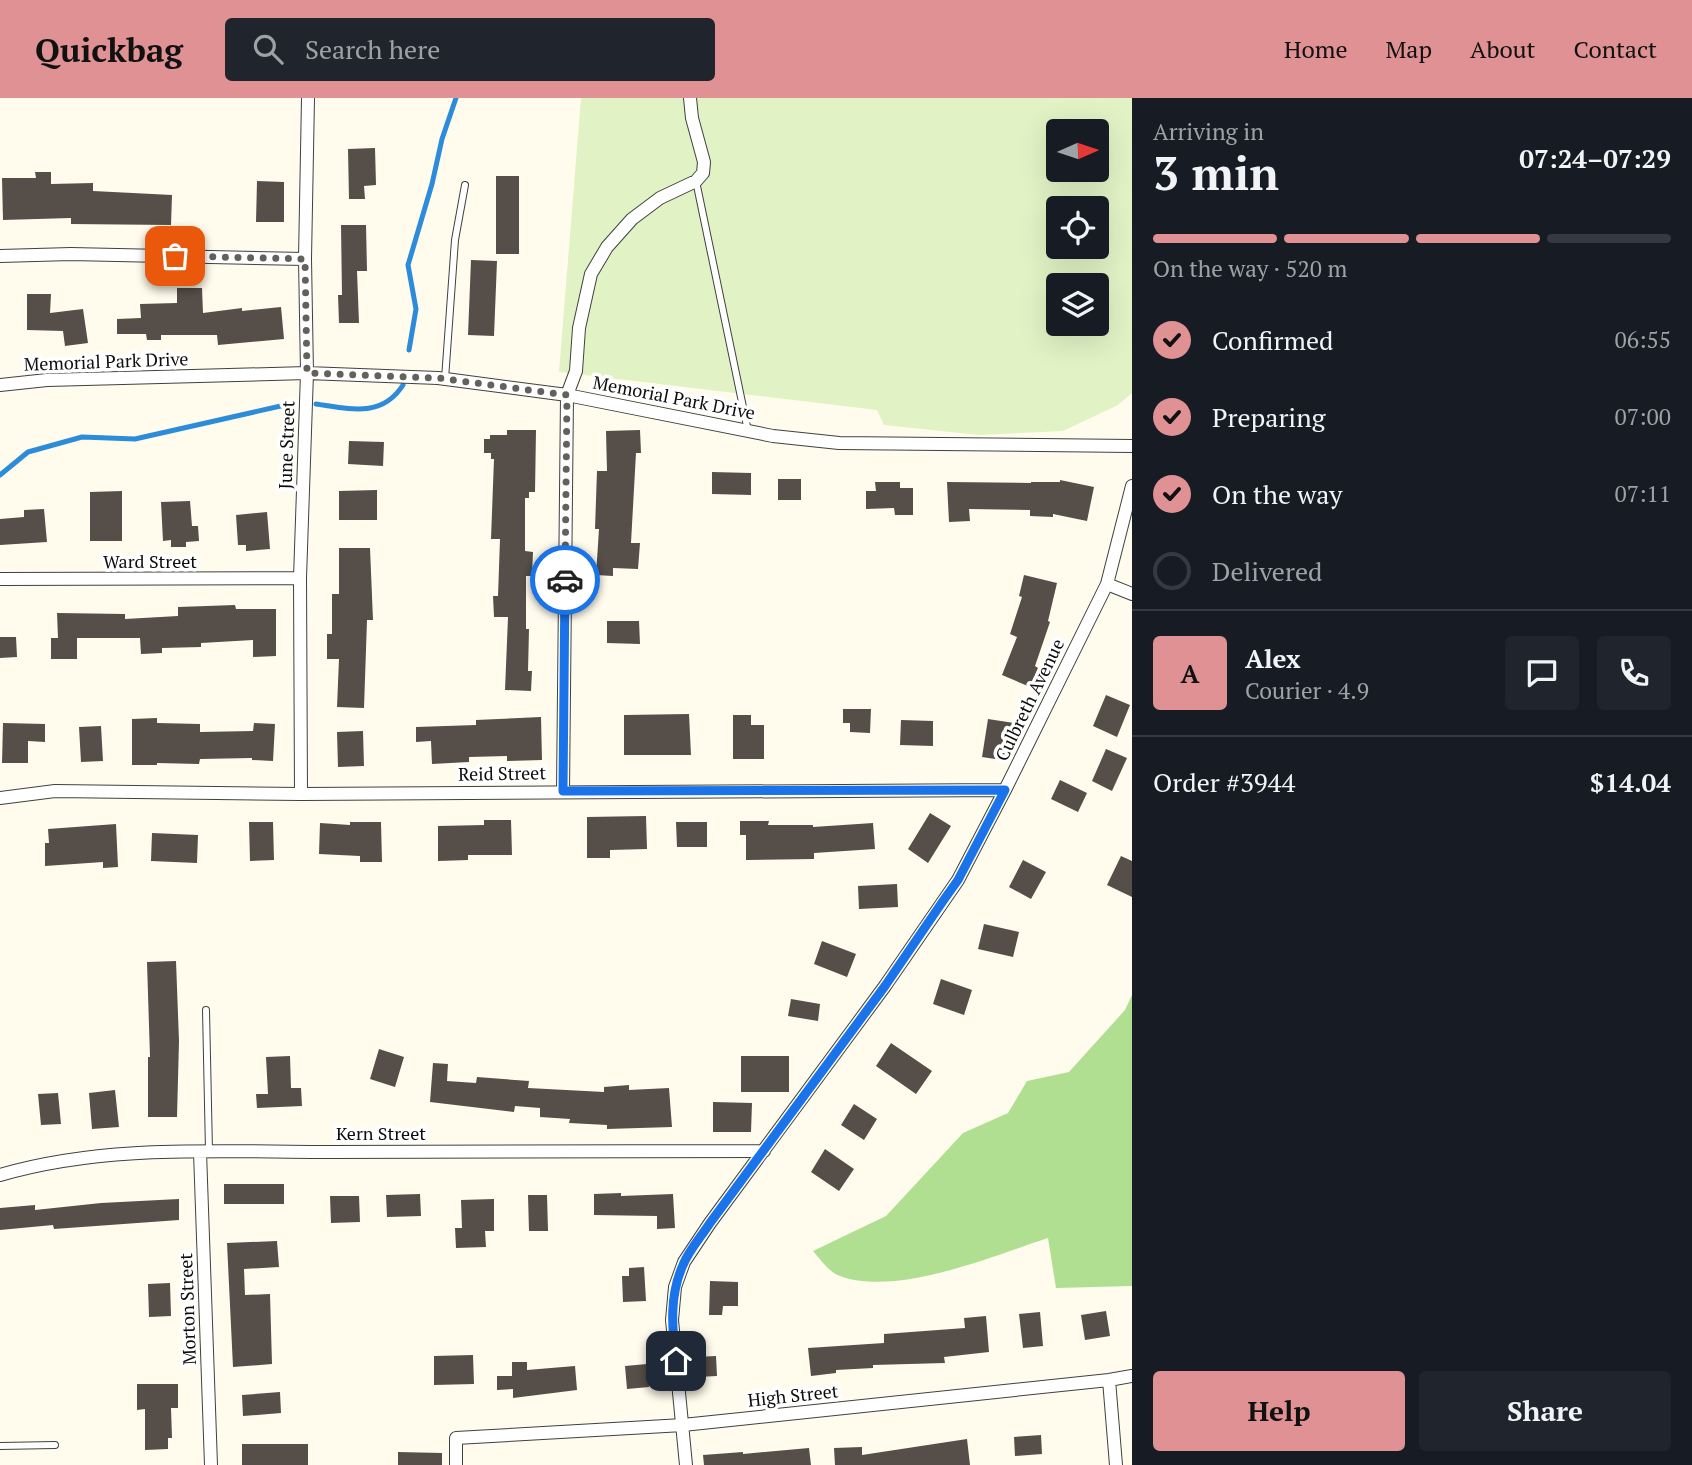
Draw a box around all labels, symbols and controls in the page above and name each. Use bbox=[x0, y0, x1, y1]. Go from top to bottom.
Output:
search box bbox=[225, 18, 715, 81]
text: Quickbag bbox=[35, 28, 183, 71]
icon: search bbox=[249, 30, 287, 68]
text: Search here bbox=[305, 32, 440, 66]
text: Home bbox=[1284, 33, 1348, 65]
text: Map bbox=[1386, 33, 1432, 65]
text: About bbox=[1470, 33, 1536, 65]
text: Contact bbox=[1574, 33, 1657, 65]
text: Arriving in bbox=[1153, 116, 1264, 147]
north arrow bbox=[1046, 119, 1110, 182]
map controls bbox=[1046, 119, 1109, 336]
text: 07:24–07:29 bbox=[1519, 141, 1671, 175]
text: 3 min bbox=[1153, 142, 1279, 203]
button: locate bbox=[1046, 196, 1109, 259]
pin bbox=[145, 226, 205, 286]
icon: bag bbox=[156, 237, 194, 275]
text: On the way · 520 m bbox=[1153, 253, 1347, 284]
button: layers bbox=[1046, 273, 1109, 336]
icon: check bbox=[1153, 321, 1191, 359]
text: Confirmed bbox=[1212, 323, 1333, 357]
text: 06:55 bbox=[1614, 324, 1671, 355]
street label: Memorial Park Drive bbox=[23, 346, 189, 376]
street label: Memorial Park Drive bbox=[591, 370, 757, 425]
icon: check bbox=[1153, 398, 1191, 436]
street label: June Street bbox=[272, 400, 300, 490]
text: Preparing bbox=[1212, 400, 1325, 434]
text: 07:00 bbox=[1614, 401, 1671, 432]
icon: check bbox=[1153, 475, 1191, 513]
text: On the way bbox=[1212, 477, 1343, 511]
text: 07:11 bbox=[1614, 478, 1671, 509]
courier bbox=[530, 545, 600, 615]
street label: Ward Street bbox=[103, 549, 197, 573]
text: Delivered bbox=[1212, 554, 1322, 588]
icon: car bbox=[546, 561, 584, 599]
street label: Culbreth Avenue bbox=[989, 634, 1069, 765]
button: chat bbox=[1505, 636, 1579, 710]
button: phone bbox=[1597, 636, 1671, 710]
text: Alex bbox=[1245, 641, 1301, 675]
text: A bbox=[1181, 656, 1199, 690]
text: Courier · 4.9 bbox=[1245, 675, 1369, 706]
street label: Reid Street bbox=[458, 760, 546, 786]
text: Order #3944 bbox=[1153, 765, 1295, 799]
text: $14.04 bbox=[1590, 765, 1671, 799]
street label: Kern Street bbox=[336, 1121, 426, 1145]
street label: Morton Street bbox=[173, 1252, 201, 1366]
pin bbox=[646, 1331, 706, 1391]
icon: home bbox=[657, 1342, 695, 1380]
button: Help bbox=[1153, 1371, 1405, 1451]
button: Share bbox=[1419, 1371, 1671, 1451]
street label: High Street bbox=[746, 1378, 840, 1412]

